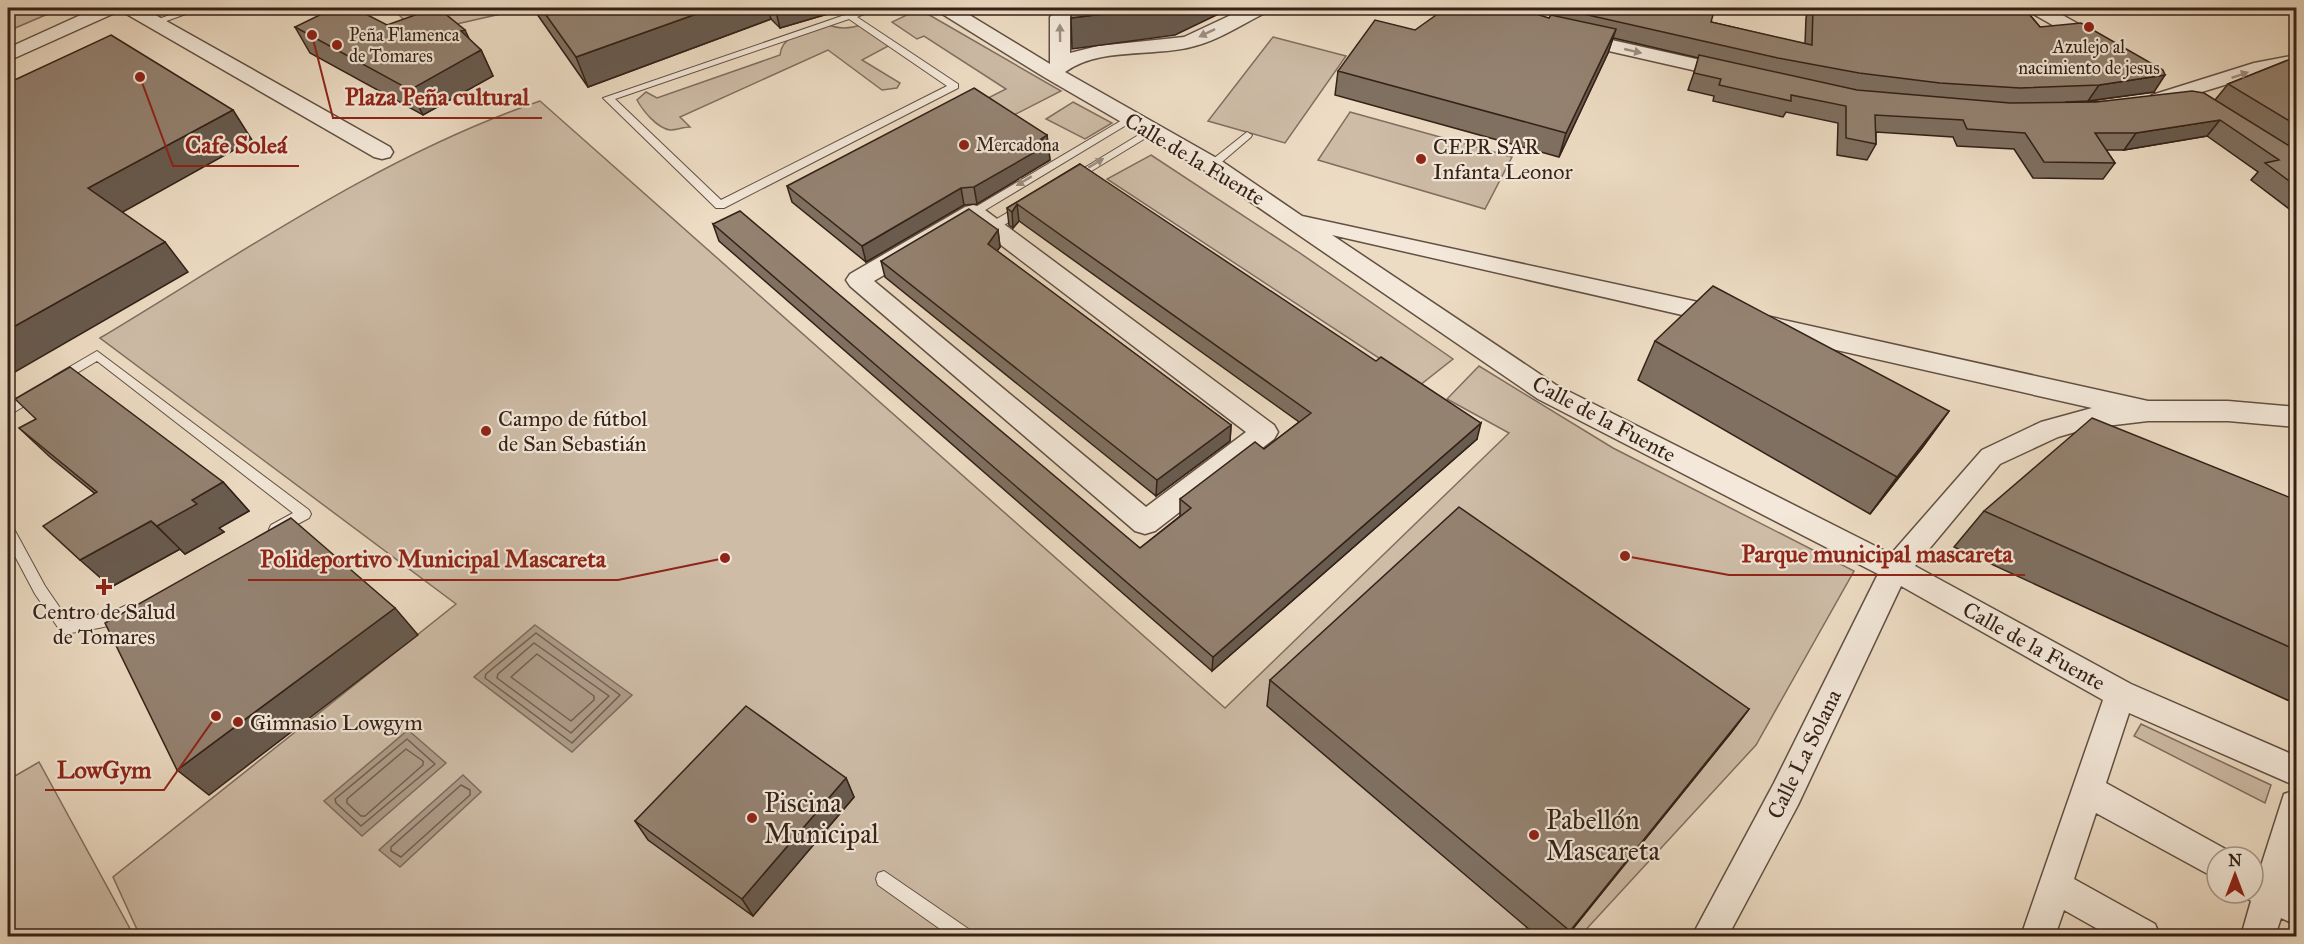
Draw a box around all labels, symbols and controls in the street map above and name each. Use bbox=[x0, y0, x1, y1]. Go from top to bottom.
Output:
marker: Azulejo al nacimiento de jesus bbox=[2082, 20, 2096, 34]
place label: Peña Flamenca de Tomares bbox=[349, 24, 460, 67]
one-way arrow bbox=[1055, 24, 1065, 43]
one-way arrow bbox=[1199, 29, 1216, 38]
place label: Azulejo al nacimiento de jesus bbox=[2018, 36, 2160, 79]
marker: Peña Flamenca de Tomares bbox=[330, 38, 344, 52]
one-way arrow bbox=[1623, 47, 1642, 56]
one-way arrow bbox=[2231, 70, 2249, 80]
callout: Plaza Peña cultural bbox=[333, 76, 542, 118]
text: Plaza Peña cultural bbox=[345, 82, 530, 112]
street label: Calle de la Fuente bbox=[1120, 107, 1270, 211]
callout: Cafe Soleá bbox=[173, 124, 299, 166]
text: Cafe Soleá bbox=[185, 130, 288, 160]
place label: CEPR SAR Infanta Leonor bbox=[1433, 133, 1573, 185]
place label: Mercadona bbox=[976, 134, 1060, 156]
marker: Mercadona bbox=[957, 138, 971, 152]
marker: CEPR SAR Infanta Leonor bbox=[1414, 152, 1428, 166]
one-way arrow bbox=[1088, 158, 1104, 169]
one-way arrow bbox=[1016, 175, 1033, 185]
street label: Calle de la Fuente bbox=[1528, 370, 1680, 468]
place label: Campo de fútbol de San Sebastián bbox=[498, 405, 647, 457]
marker: Campo de fútbol de San Sebastián bbox=[479, 424, 493, 438]
callout: Parque municipal mascareta bbox=[1729, 533, 2025, 575]
callout: Polideportivo Municipal Mascareta bbox=[248, 538, 618, 580]
text: Parque municipal mascareta bbox=[1741, 539, 2014, 569]
text: Polideportivo Municipal Mascareta bbox=[260, 544, 607, 574]
marker: Centro de Salud de Tomares bbox=[95, 578, 113, 596]
street label: Calle de la Fuente bbox=[1958, 596, 2110, 696]
place label: Centro de Salud de Tomares bbox=[32, 598, 176, 650]
street label: Calle La Solana bbox=[1761, 684, 1847, 823]
place label: Gimnasio Lowgym bbox=[250, 709, 423, 736]
marker: Gimnasio Lowgym bbox=[231, 715, 245, 729]
callout: LowGym bbox=[45, 748, 164, 790]
text: LowGym bbox=[57, 755, 152, 785]
place label: Piscina Municipal bbox=[764, 786, 880, 850]
place label: Pabellón Mascareta bbox=[1546, 803, 1661, 867]
marker: Piscina Municipal bbox=[745, 811, 759, 825]
marker: Pabellón Mascareta bbox=[1527, 828, 1541, 842]
north arrow bbox=[2205, 845, 2265, 905]
text: N bbox=[2228, 851, 2242, 870]

